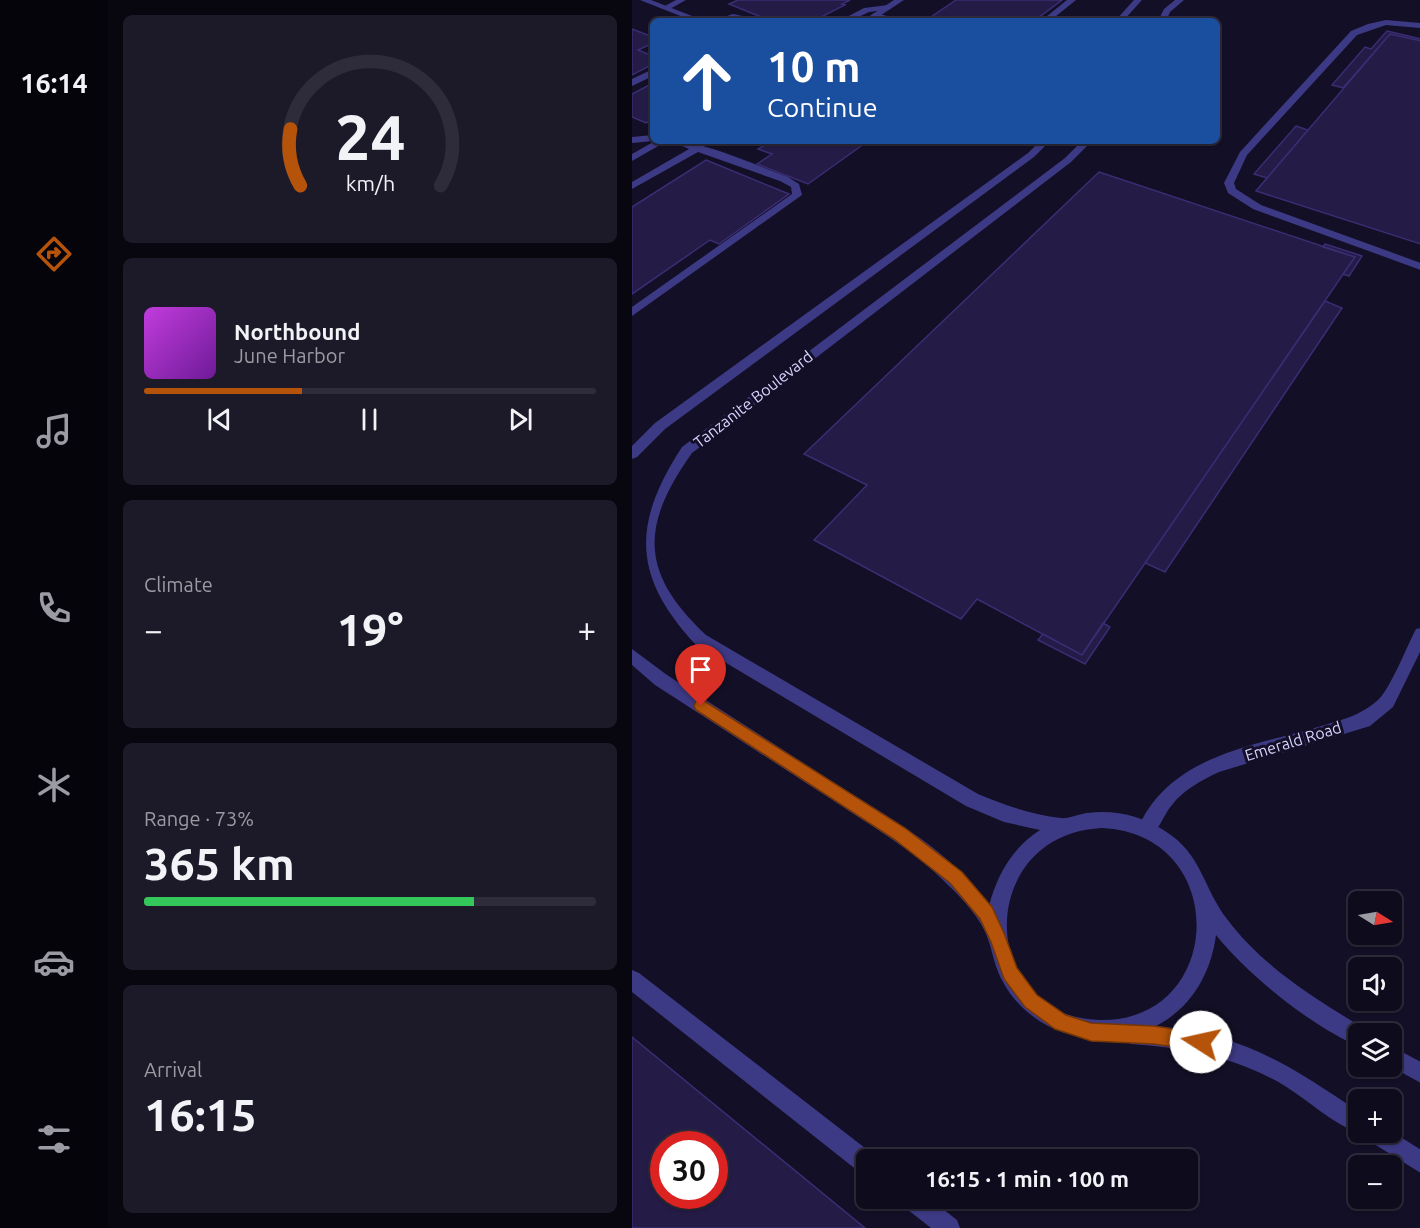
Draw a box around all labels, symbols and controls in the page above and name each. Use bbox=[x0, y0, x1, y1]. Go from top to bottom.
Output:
icon: ahead bbox=[668, 42, 746, 120]
text: 10 m bbox=[767, 43, 861, 90]
text: 16:14 bbox=[20, 68, 88, 98]
text: Continue bbox=[767, 92, 878, 122]
text: 24 bbox=[335, 102, 405, 172]
text: km/h bbox=[345, 171, 395, 195]
icon: directions bbox=[33, 233, 75, 275]
text: Northbound bbox=[234, 319, 360, 344]
text: June Harbor bbox=[234, 344, 345, 367]
street label: Tanzanite Boulevard bbox=[690, 347, 816, 451]
icon: previous bbox=[203, 403, 236, 436]
icon: pause bbox=[353, 403, 386, 436]
icon: next bbox=[504, 403, 537, 436]
icon: music bbox=[33, 410, 75, 452]
text: Climate bbox=[144, 573, 213, 596]
icon: phone bbox=[33, 587, 75, 629]
text: 19° bbox=[337, 604, 403, 655]
text: − bbox=[144, 611, 163, 648]
text: + bbox=[577, 611, 596, 648]
pin bbox=[675, 644, 726, 706]
icon: arrive bbox=[684, 653, 717, 686]
street label: Emerald Road bbox=[1243, 718, 1343, 764]
icon: climate bbox=[33, 764, 75, 806]
text: Range · 73% bbox=[144, 807, 254, 830]
text: 365 km bbox=[144, 838, 295, 889]
north arrow bbox=[1348, 891, 1402, 945]
map controls bbox=[1348, 891, 1402, 1209]
icon: car bbox=[33, 941, 75, 983]
button: sound bbox=[1348, 957, 1402, 1011]
position arrow bbox=[1169, 1010, 1233, 1074]
button: layers bbox=[1348, 1023, 1402, 1077]
text: Arrival bbox=[144, 1058, 202, 1081]
text: 16:15 bbox=[144, 1089, 257, 1140]
button: + bbox=[1348, 1089, 1402, 1143]
icon: filters bbox=[33, 1118, 75, 1160]
speed limit sign: 30 bbox=[650, 1131, 728, 1209]
button: − bbox=[1348, 1155, 1402, 1209]
text: 16:15 · 1 min · 100 m bbox=[925, 1166, 1129, 1191]

